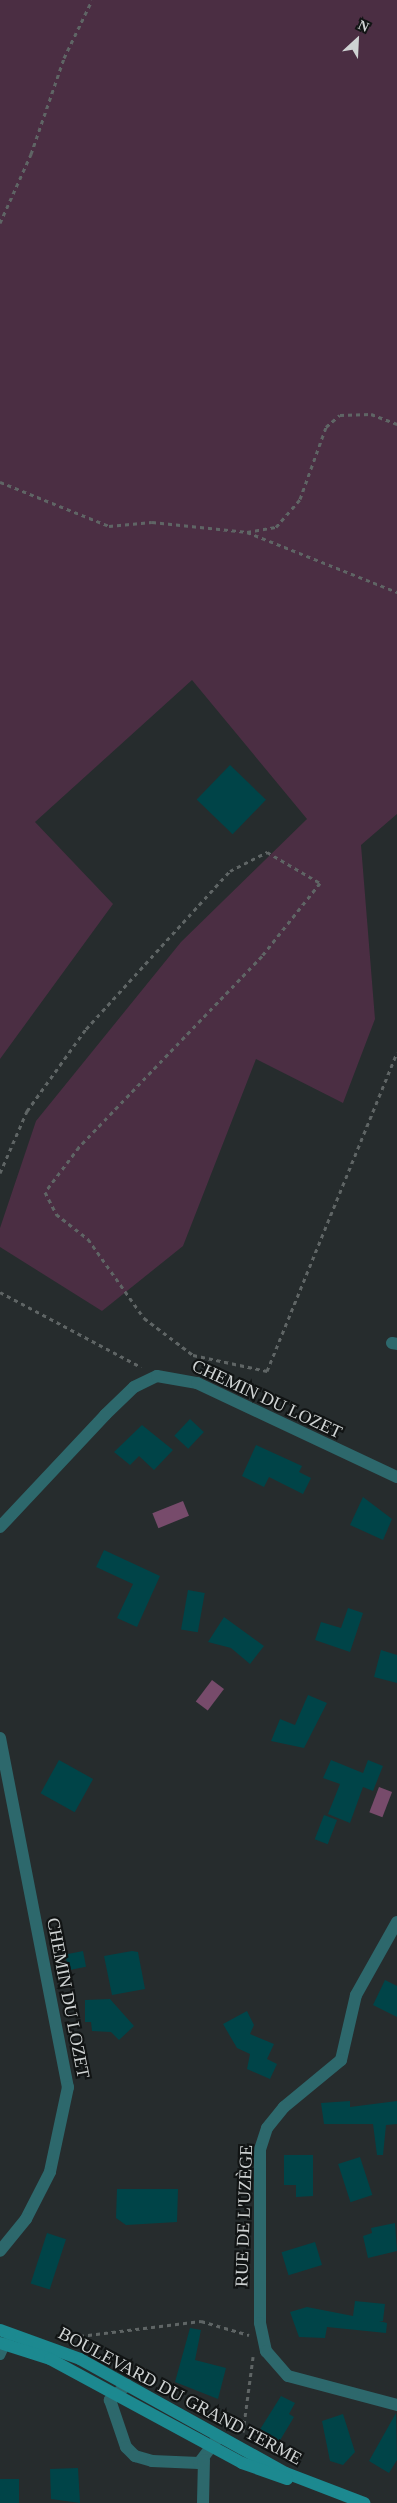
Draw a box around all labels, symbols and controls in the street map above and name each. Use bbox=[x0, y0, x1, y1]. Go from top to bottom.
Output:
north arrow bbox=[332, 15, 382, 65]
text: N bbox=[356, 17, 371, 35]
street label: CHEMIN DU LOZET bbox=[189, 1355, 345, 1443]
street label: CHEMIN DU LOZET bbox=[42, 1916, 94, 2080]
street label: RUE DE L'UZÈGE bbox=[231, 2145, 257, 2287]
street label: BOULEVARD DU GRAND TERME bbox=[54, 2322, 306, 2470]

